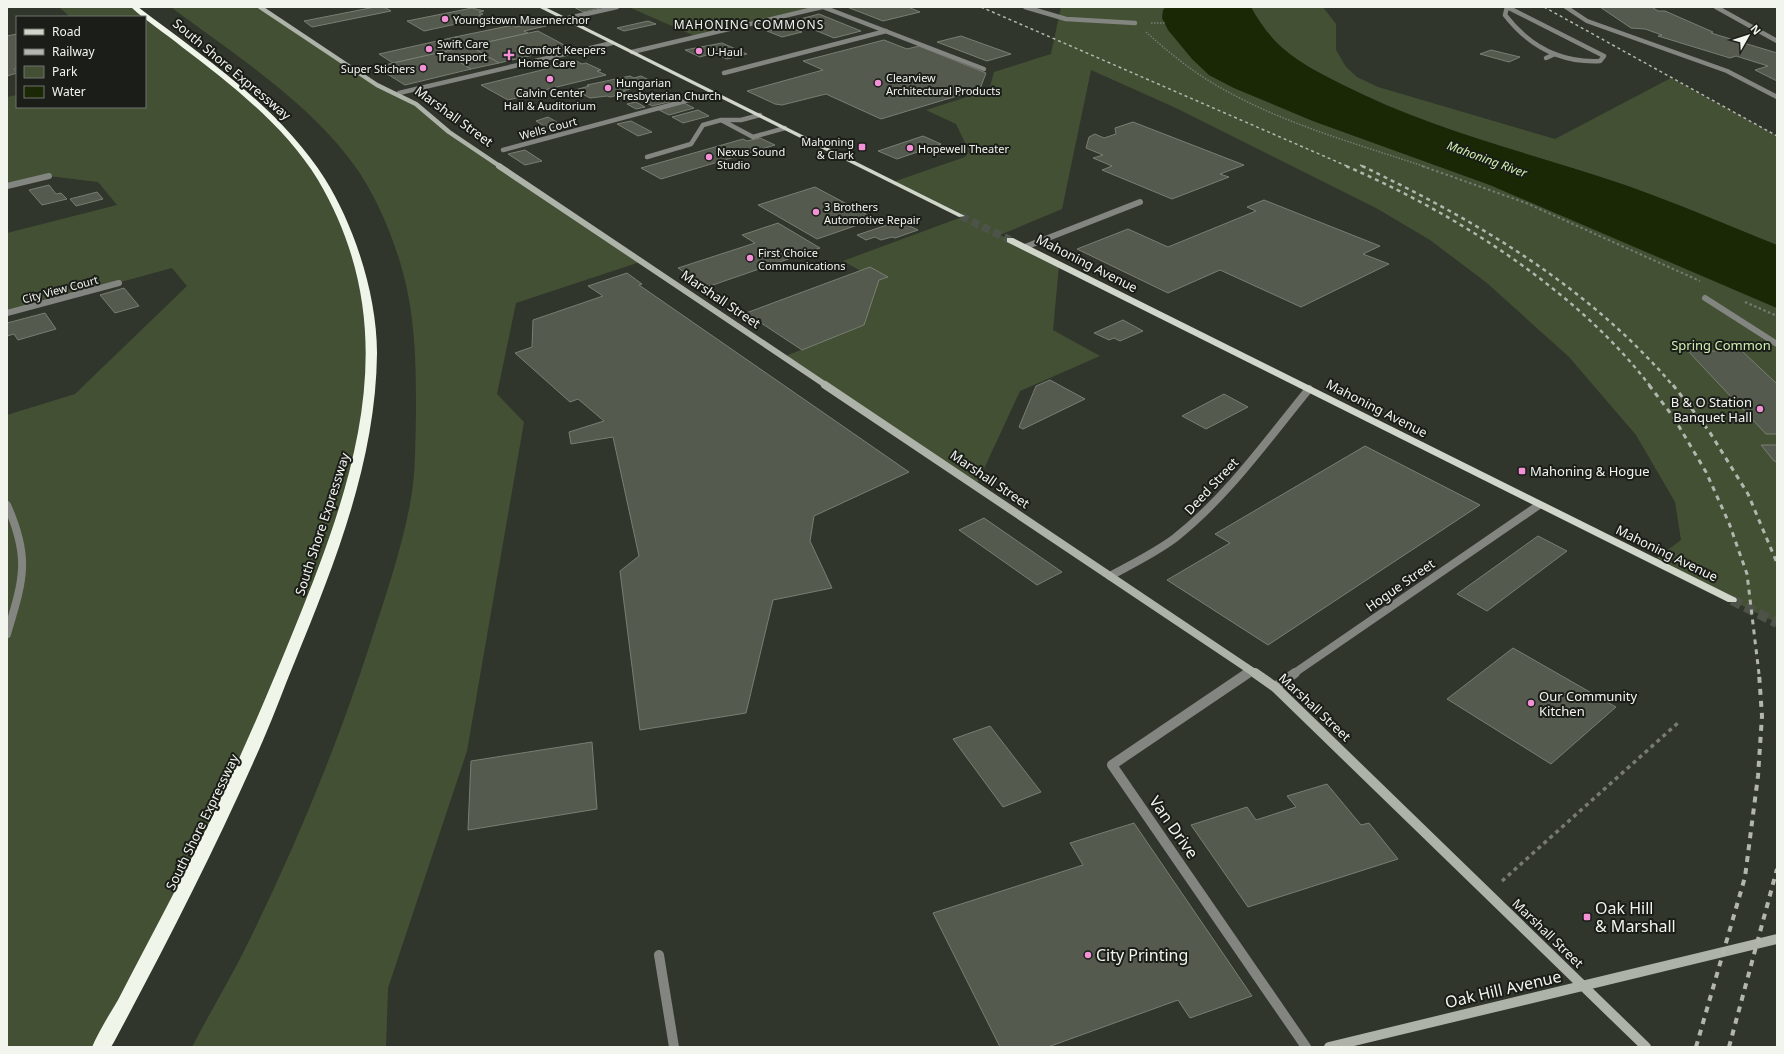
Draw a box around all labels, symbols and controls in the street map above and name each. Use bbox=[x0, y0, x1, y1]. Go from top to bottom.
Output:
place label: Youngstown Maennerchor bbox=[453, 12, 590, 27]
street label: South Shore Expressway bbox=[169, 14, 295, 124]
marker: Youngstown Maennerchor bbox=[440, 14, 450, 24]
legend bbox=[16, 16, 146, 108]
district label: MAHONING COMMONS bbox=[674, 16, 824, 33]
north arrow bbox=[1728, 16, 1768, 56]
text: N bbox=[1748, 21, 1765, 38]
text: Road bbox=[52, 23, 81, 40]
place label: Swift Care Transport bbox=[437, 36, 489, 64]
place label: Comfort Keepers Home Care bbox=[518, 42, 606, 70]
text: Railway bbox=[52, 43, 96, 60]
marker: Swift Care Transport bbox=[424, 44, 434, 54]
place label: U-Haul bbox=[707, 44, 743, 59]
marker: U-Haul bbox=[694, 46, 704, 56]
marker: Comfort Keepers Home Care bbox=[503, 49, 515, 61]
place label: Super Stichers bbox=[341, 61, 415, 76]
text: Park bbox=[52, 63, 78, 80]
marker: Super Stichers bbox=[418, 63, 428, 73]
place label: Clearview Architectural Products bbox=[886, 70, 1000, 98]
marker: Calvin Center Hall & Auditorium bbox=[545, 74, 555, 84]
place label: Hungarian Presbyterian Church bbox=[616, 75, 721, 103]
marker: Clearview Architectural Products bbox=[873, 78, 883, 88]
street label: Marshall Street bbox=[411, 82, 497, 151]
text: Water bbox=[52, 83, 86, 100]
marker: Hungarian Presbyterian Church bbox=[603, 83, 613, 93]
place label: Calvin Center Hall & Auditorium bbox=[504, 85, 596, 113]
street label: Wells Court bbox=[518, 113, 578, 143]
place label: Mahoning & Clark bbox=[801, 134, 854, 162]
water label: Mahoning River bbox=[1445, 137, 1531, 182]
place label: Hopewell Theater bbox=[918, 141, 1009, 156]
marker: Mahoning & Clark bbox=[857, 142, 867, 152]
marker: Hopewell Theater bbox=[905, 143, 915, 153]
place label: Nexus Sound Studio bbox=[717, 144, 785, 172]
marker: Nexus Sound Studio bbox=[704, 152, 714, 162]
place label: 3 Brothers Automotive Repair bbox=[824, 199, 921, 227]
marker: 3 Brothers Automotive Repair bbox=[811, 207, 821, 217]
street label: Mahoning Avenue bbox=[1033, 230, 1141, 296]
place label: First Choice Communications bbox=[758, 245, 846, 273]
marker: First Choice Communications bbox=[745, 253, 755, 263]
street label: Marshall Street bbox=[678, 266, 765, 332]
street label: City View Court bbox=[20, 272, 100, 306]
park label: Spring Common bbox=[1671, 336, 1771, 354]
street label: Mahoning Avenue bbox=[1323, 375, 1431, 441]
place label: B & O Station Banquet Hall bbox=[1671, 393, 1752, 426]
marker: B & O Station Banquet Hall bbox=[1755, 404, 1765, 414]
street label: Marshall Street bbox=[947, 446, 1034, 512]
street label: South Shore Expressway bbox=[290, 450, 354, 598]
street label: Deed Street bbox=[1180, 453, 1242, 518]
place label: Mahoning & Hogue bbox=[1530, 462, 1650, 480]
marker: Mahoning & Hogue bbox=[1517, 466, 1527, 476]
street label: Mahoning Avenue bbox=[1613, 520, 1721, 586]
street label: Hogue Street bbox=[1362, 554, 1438, 615]
street label: Marshall Street bbox=[1275, 669, 1355, 745]
place label: Our Community Kitchen bbox=[1539, 687, 1637, 720]
marker: Our Community Kitchen bbox=[1526, 698, 1536, 708]
street label: South Shore Expressway bbox=[161, 751, 243, 893]
street label: Van Drive bbox=[1144, 791, 1204, 863]
street label: Marshall Street bbox=[1509, 894, 1588, 972]
place label: Oak Hill & Marshall bbox=[1595, 897, 1676, 937]
marker: Oak Hill & Marshall bbox=[1582, 912, 1592, 922]
place label: City Printing bbox=[1096, 944, 1188, 966]
marker: City Printing bbox=[1083, 950, 1093, 960]
street label: Oak Hill Avenue bbox=[1443, 965, 1563, 1013]

